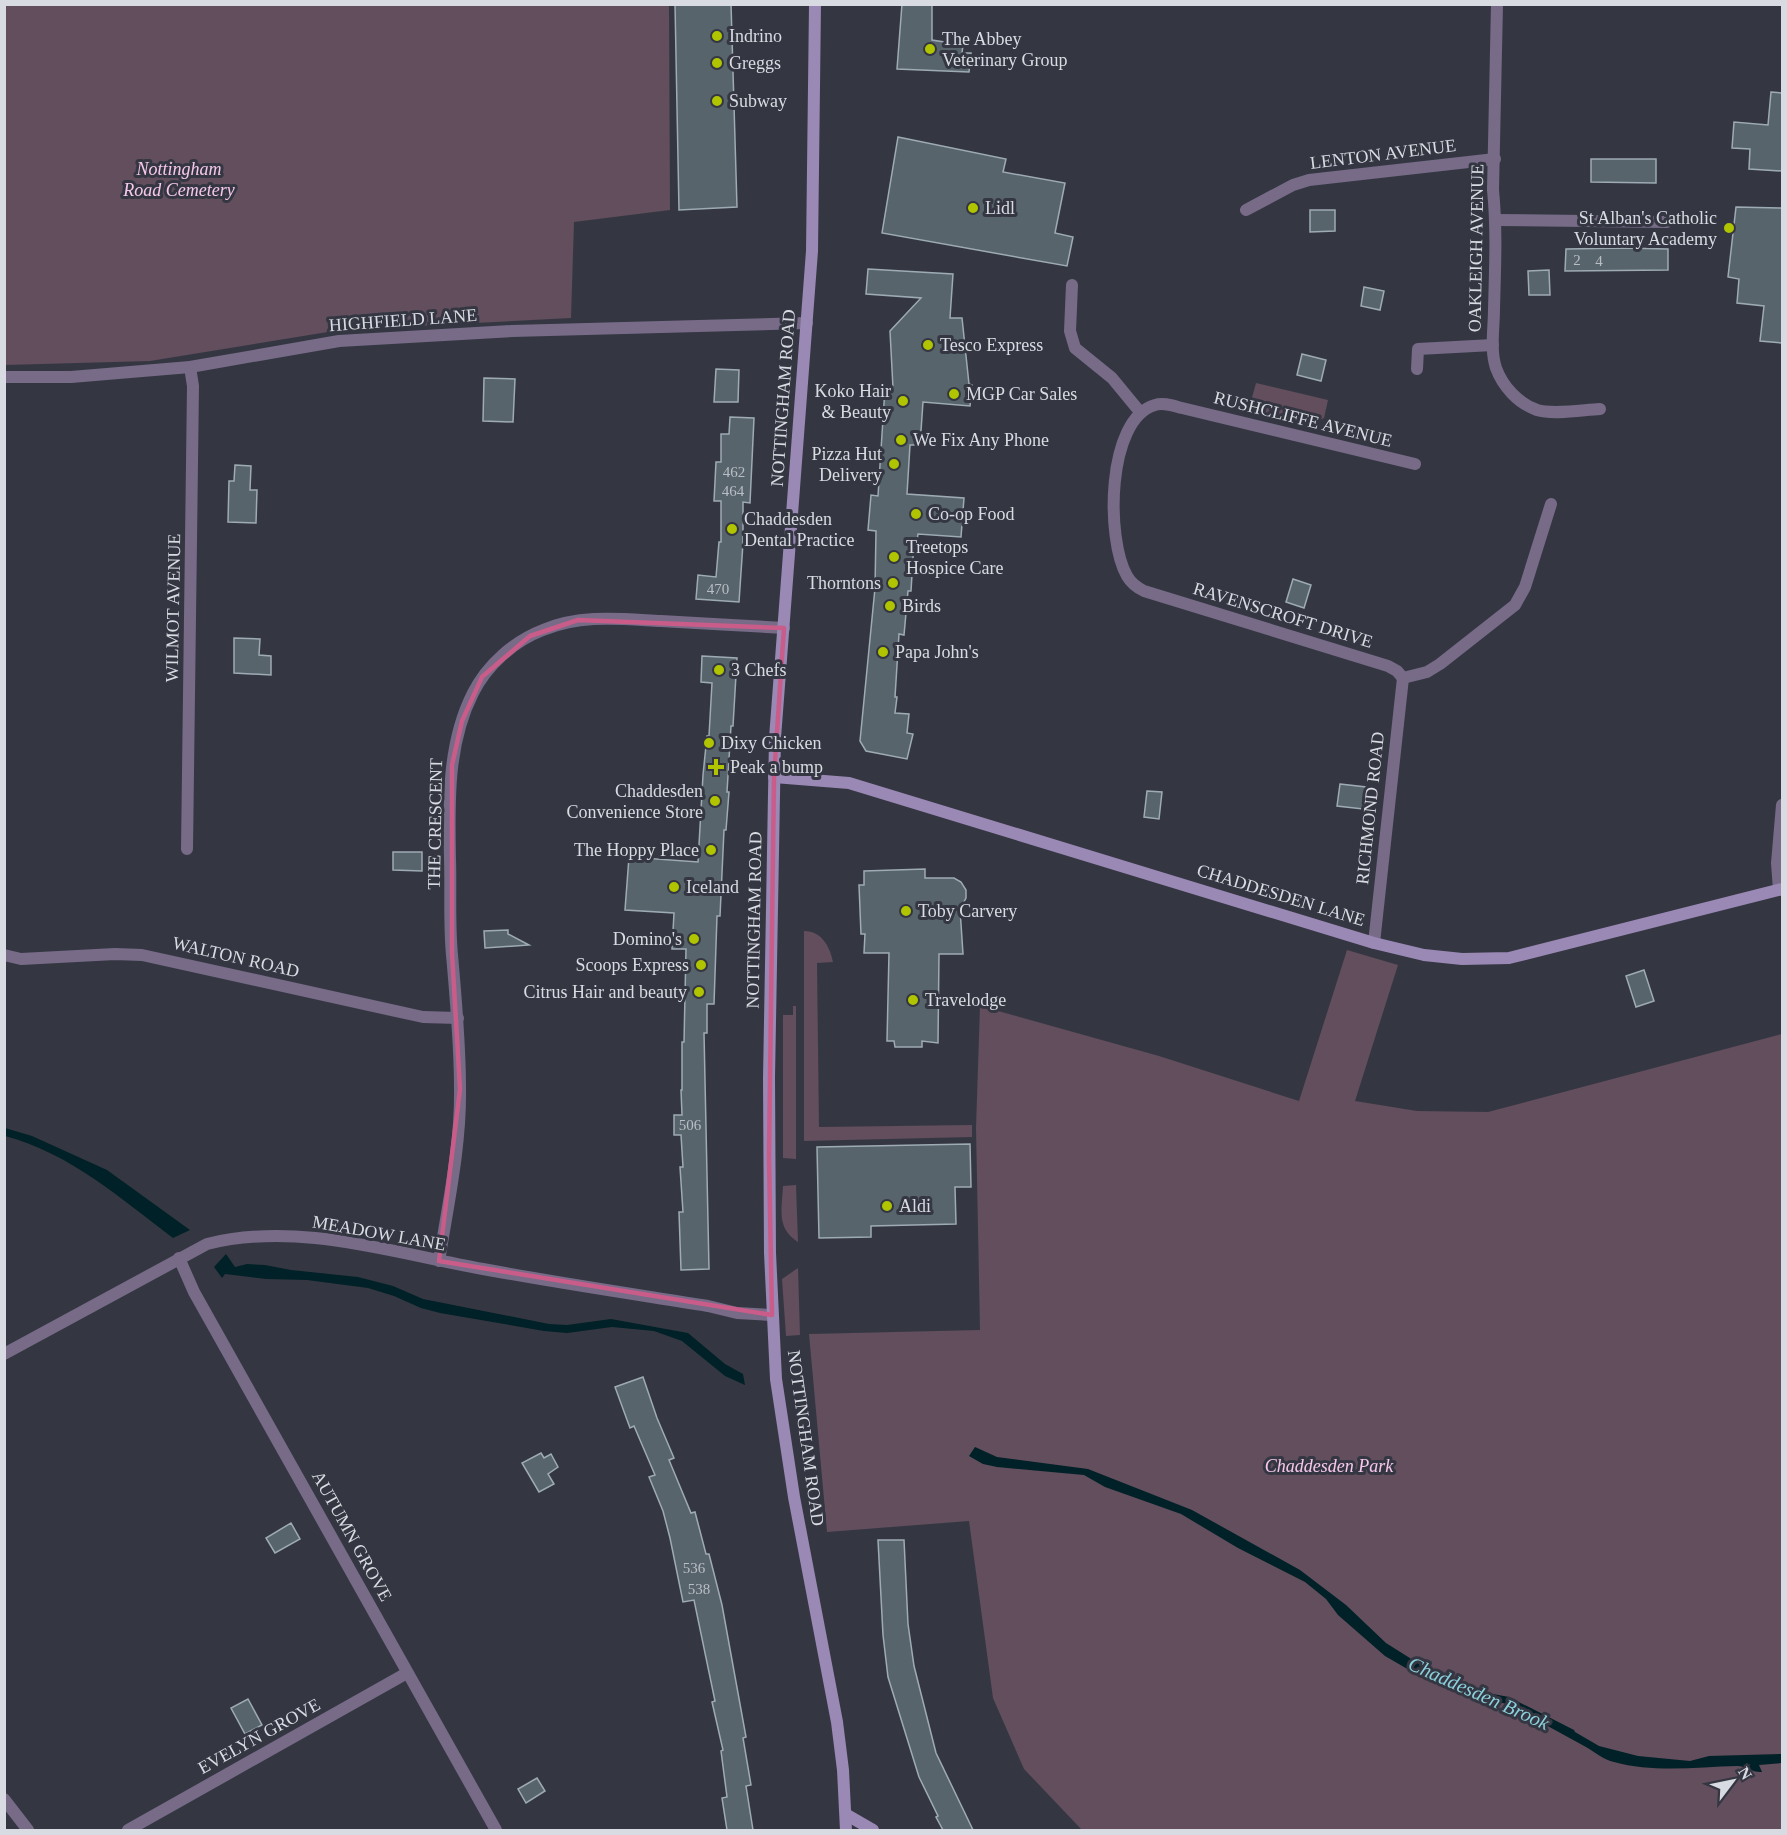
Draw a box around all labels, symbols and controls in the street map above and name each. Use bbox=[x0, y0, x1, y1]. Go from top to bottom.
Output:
place label: Indrino bbox=[729, 26, 782, 46]
marker: Indrino bbox=[710, 29, 724, 43]
place label: The Abbey Veterinary Group bbox=[942, 29, 1067, 70]
marker: The Abbey Veterinary Group bbox=[923, 42, 937, 56]
place label: Greggs bbox=[729, 53, 781, 73]
marker: Greggs bbox=[710, 56, 724, 70]
place label: Subway bbox=[729, 91, 787, 111]
marker: Subway bbox=[710, 94, 724, 108]
street label: LENTON AVENUE bbox=[1309, 135, 1457, 173]
park label: Nottingham Road Cemetery bbox=[122, 159, 235, 200]
street label: OAKLEIGH AVENUE bbox=[1465, 164, 1487, 332]
place label: Lidl bbox=[985, 198, 1015, 218]
marker: Lidl bbox=[966, 201, 980, 215]
place label: St Alban's Catholic Voluntary Academy bbox=[1574, 208, 1717, 249]
marker: St Alban's Catholic Voluntary Academy bbox=[1722, 221, 1736, 235]
house number: 2 bbox=[1573, 252, 1581, 268]
house number: 4 bbox=[1595, 253, 1603, 269]
street label: HIGHFIELD LANE bbox=[328, 305, 478, 335]
street label: NOTTINGHAM ROAD bbox=[767, 309, 799, 487]
place label: Tesco Express bbox=[940, 335, 1043, 355]
marker: Tesco Express bbox=[921, 338, 935, 352]
place label: Koko Hair & Beauty bbox=[815, 381, 891, 422]
place label: MGP Car Sales bbox=[966, 384, 1077, 404]
marker: MGP Car Sales bbox=[947, 387, 961, 401]
street label: RUSHCLIFFE AVENUE bbox=[1212, 387, 1394, 451]
marker: Koko Hair & Beauty bbox=[896, 394, 910, 408]
place label: We Fix Any Phone bbox=[913, 430, 1049, 450]
marker: We Fix Any Phone bbox=[894, 433, 908, 447]
place label: Pizza Hut Delivery bbox=[812, 444, 882, 485]
marker: Pizza Hut Delivery bbox=[887, 457, 901, 471]
house number: 462 bbox=[723, 464, 745, 480]
house number: 464 bbox=[722, 483, 745, 499]
place label: Co-op Food bbox=[928, 504, 1015, 524]
marker: Co-op Food bbox=[909, 507, 923, 521]
place label: Chaddesden Dental Practice bbox=[744, 509, 854, 550]
marker: Chaddesden Dental Practice bbox=[725, 522, 739, 536]
street label: WILMOT AVENUE bbox=[162, 533, 184, 683]
place label: Treetops Hospice Care bbox=[906, 537, 1003, 578]
marker: Treetops Hospice Care bbox=[887, 550, 901, 564]
place label: Thorntons bbox=[807, 573, 881, 593]
marker: Thorntons bbox=[886, 576, 900, 590]
street label: RAVENSCROFT DRIVE bbox=[1191, 578, 1375, 652]
house number: 470 bbox=[707, 581, 729, 597]
place label: Birds bbox=[902, 596, 941, 616]
marker: Birds bbox=[883, 599, 897, 613]
place label: Papa John's bbox=[895, 642, 979, 662]
marker: Papa John's bbox=[876, 645, 890, 659]
place label: 3 Chefs bbox=[731, 660, 787, 680]
marker: 3 Chefs bbox=[712, 663, 726, 677]
street label: RICHMOND ROAD bbox=[1352, 731, 1388, 885]
place label: Dixy Chicken bbox=[721, 733, 822, 753]
marker: Dixy Chicken bbox=[702, 736, 716, 750]
place label: Peak a bump bbox=[730, 757, 823, 777]
street label: THE CRESCENT bbox=[424, 758, 446, 890]
marker: Peak a bump bbox=[707, 758, 725, 776]
place label: Chaddesden Convenience Store bbox=[567, 781, 703, 822]
marker: Chaddesden Convenience Store bbox=[708, 794, 722, 808]
street label: NOTTINGHAM ROAD bbox=[742, 831, 766, 1009]
place label: The Hoppy Place bbox=[574, 840, 699, 860]
marker: The Hoppy Place bbox=[704, 843, 718, 857]
street label: CHADDESDEN LANE bbox=[1195, 860, 1367, 930]
place label: Iceland bbox=[686, 877, 739, 897]
marker: Iceland bbox=[667, 880, 681, 894]
place label: Toby Carvery bbox=[918, 901, 1017, 921]
marker: Toby Carvery bbox=[899, 904, 913, 918]
place label: Domino's bbox=[613, 929, 682, 949]
marker: Domino's bbox=[687, 932, 701, 946]
street label: WALTON ROAD bbox=[171, 933, 301, 981]
place label: Scoops Express bbox=[576, 955, 689, 975]
marker: Scoops Express bbox=[694, 958, 708, 972]
place label: Citrus Hair and beauty bbox=[524, 982, 687, 1002]
marker: Citrus Hair and beauty bbox=[692, 985, 706, 999]
place label: Travelodge bbox=[925, 990, 1006, 1010]
marker: Travelodge bbox=[906, 993, 920, 1007]
house number: 506 bbox=[679, 1117, 702, 1133]
place label: Aldi bbox=[899, 1196, 931, 1216]
marker: Aldi bbox=[880, 1199, 894, 1213]
street label: MEADOW LANE bbox=[311, 1211, 447, 1255]
street label: NOTTINGHAM ROAD bbox=[784, 1349, 828, 1527]
park label: Chaddesden Park bbox=[1265, 1456, 1394, 1476]
street label: AUTUMN GROVE bbox=[308, 1468, 396, 1604]
house number: 536 bbox=[683, 1560, 706, 1576]
house number: 538 bbox=[688, 1581, 710, 1597]
water label: Chaddesden Brook bbox=[1405, 1652, 1554, 1734]
street label: EVELYN GROVE bbox=[194, 1694, 324, 1778]
north arrow bbox=[1703, 1751, 1763, 1811]
text: N bbox=[1735, 1764, 1756, 1783]

